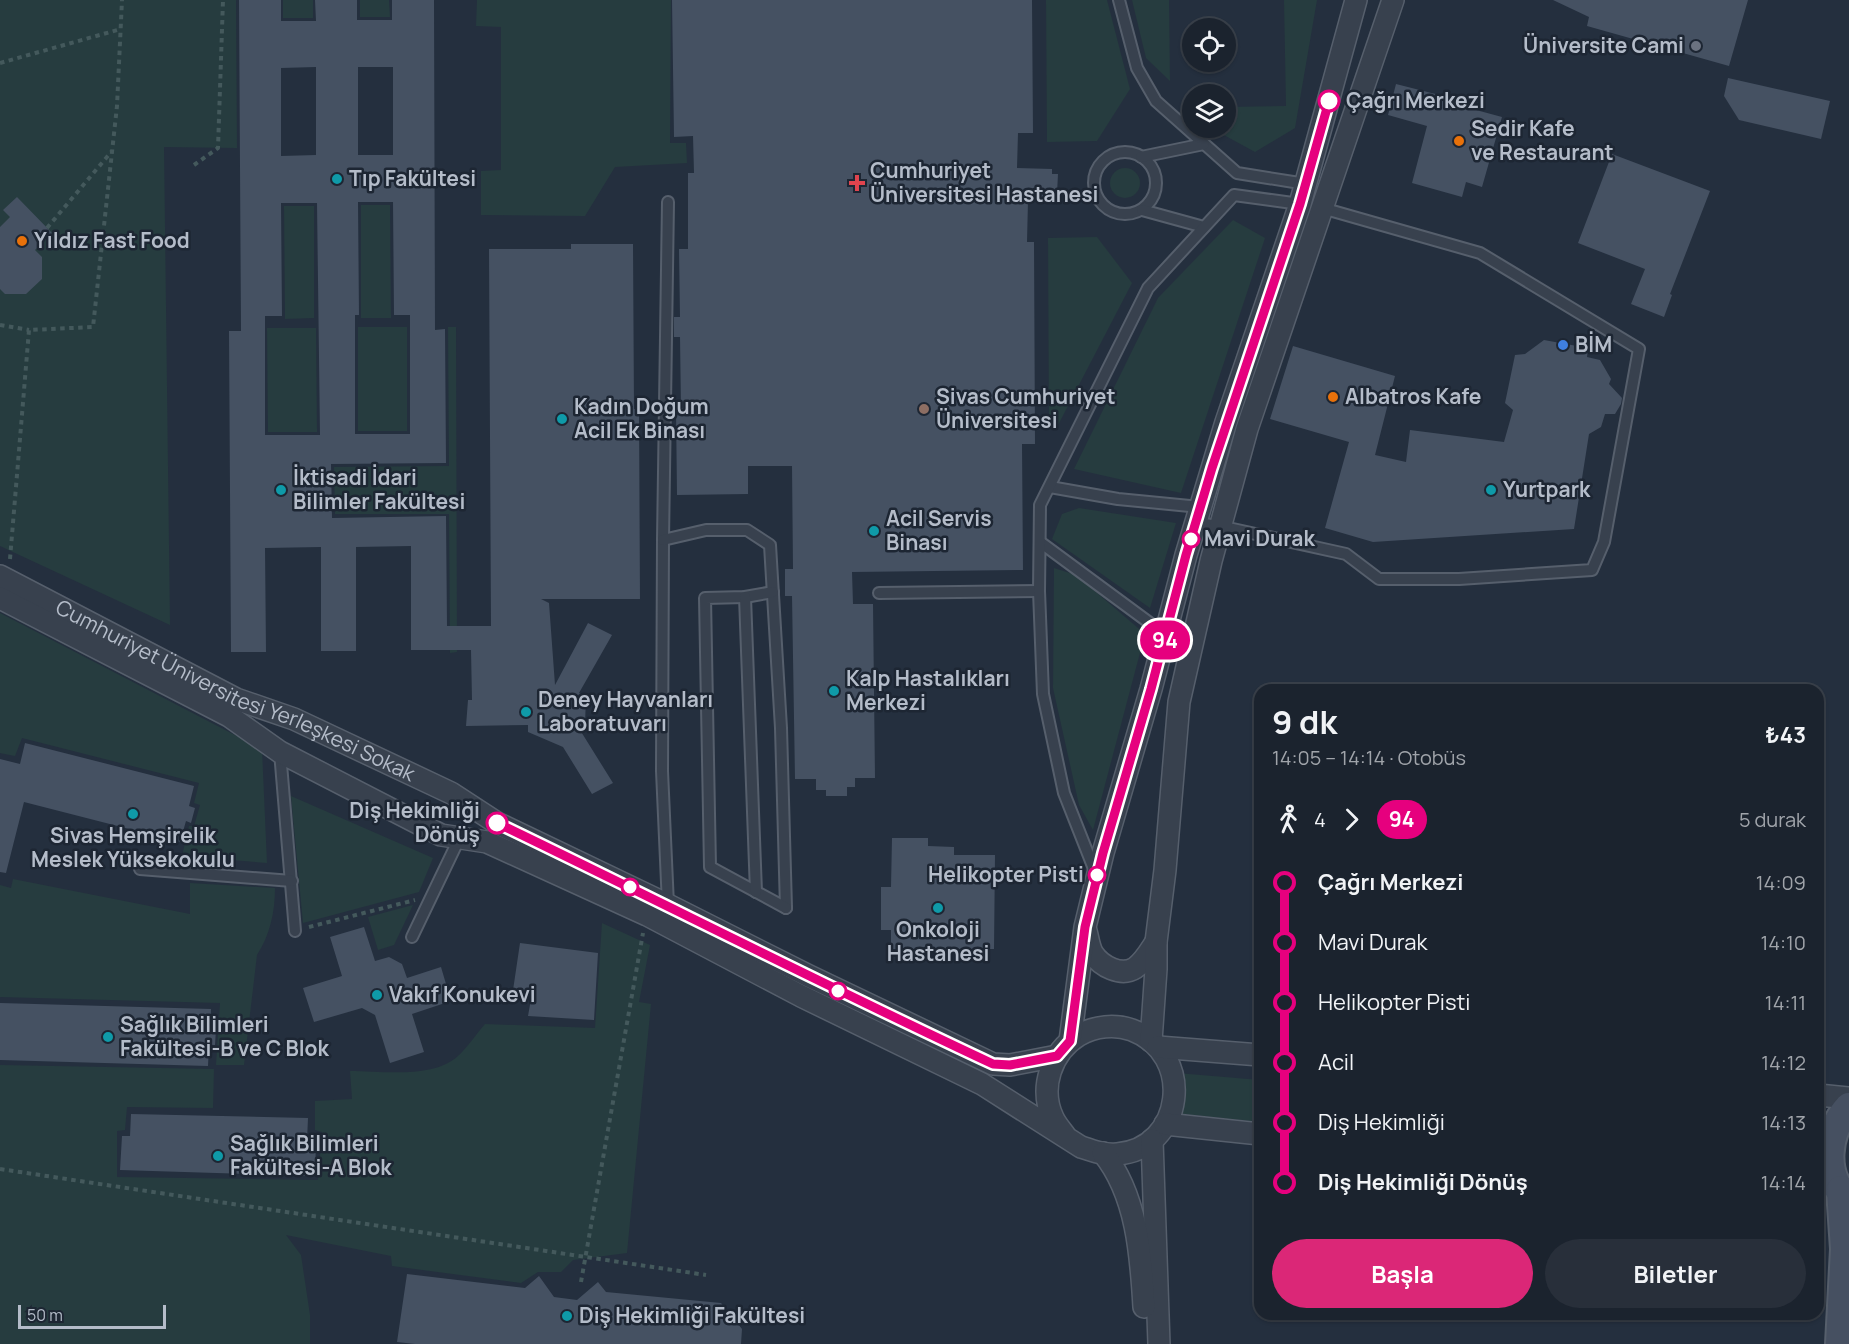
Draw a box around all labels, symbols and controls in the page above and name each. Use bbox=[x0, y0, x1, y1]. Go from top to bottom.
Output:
map controls bbox=[1182, 18, 1236, 138]
button: locate bbox=[1182, 18, 1236, 72]
place label: Üniversite Cami bbox=[1523, 31, 1684, 59]
marker: Üniversite Cami bbox=[1689, 39, 1703, 53]
button: layers bbox=[1182, 84, 1236, 138]
place label: Çağrı Merkezi bbox=[1346, 86, 1485, 114]
marker: Çağrı Merkezi bbox=[1318, 90, 1340, 112]
place label: Sedir Kafe ve Restaurant bbox=[1471, 114, 1614, 166]
marker: Sedir Kafe ve Restaurant bbox=[1452, 134, 1466, 148]
place label: Cumhuriyet Üniversitesi Hastanesi bbox=[870, 156, 1099, 208]
place label: Tıp Fakültesi bbox=[349, 164, 476, 192]
marker: Tıp Fakültesi bbox=[330, 172, 344, 186]
marker: Cumhuriyet Üniversitesi Hastanesi bbox=[848, 174, 866, 192]
place label: Yıldız Fast Food bbox=[34, 226, 190, 254]
marker: Yıldız Fast Food bbox=[15, 234, 29, 248]
place label: BİM bbox=[1575, 330, 1612, 358]
marker: BİM bbox=[1556, 338, 1570, 352]
place label: Sivas Cumhuriyet Üniversitesi bbox=[936, 382, 1115, 434]
place label: Albatros Kafe bbox=[1345, 382, 1481, 410]
marker: Albatros Kafe bbox=[1326, 390, 1340, 404]
place label: Kadın Doğum Acil Ek Binası bbox=[574, 392, 709, 444]
marker: Sivas Cumhuriyet Üniversitesi bbox=[917, 402, 931, 416]
marker: Kadın Doğum Acil Ek Binası bbox=[555, 412, 569, 426]
place label: İktisadi İdari Bilimler Fakültesi bbox=[293, 463, 465, 515]
place label: Yurtpark bbox=[1503, 475, 1591, 503]
marker: İktisadi İdari Bilimler Fakültesi bbox=[274, 483, 288, 497]
marker: Yurtpark bbox=[1484, 483, 1498, 497]
place label: Acil Servis Binası bbox=[886, 504, 992, 556]
marker: Acil Servis Binası bbox=[867, 524, 881, 538]
place label: Mavi Durak bbox=[1204, 524, 1315, 552]
marker: Mavi Durak bbox=[1182, 530, 1200, 548]
street label: Cumhuriyet Üniversitesi Yerleşkesi Sokak bbox=[51, 592, 420, 787]
line badge: 94 bbox=[1138, 620, 1192, 660]
text: 94 bbox=[1152, 626, 1178, 654]
place label: Kalp Hastalıkları Merkezi bbox=[846, 664, 1010, 716]
marker: Kalp Hastalıkları Merkezi bbox=[827, 684, 841, 698]
place label: Deney Hayvanları Laboratuvarı bbox=[538, 685, 713, 737]
text: 9 dk bbox=[1272, 699, 1337, 744]
marker: Deney Hayvanları Laboratuvarı bbox=[519, 705, 533, 719]
text: ₺43 bbox=[1765, 720, 1806, 750]
text: 14:05 – 14:14 · Otobüs bbox=[1272, 744, 1466, 771]
place label: Diş Hekimliği Dönüş bbox=[349, 796, 480, 848]
icon: walk bbox=[1272, 803, 1305, 836]
icon: forward bbox=[1335, 803, 1368, 836]
text: 94 bbox=[1389, 805, 1415, 833]
text: 4 bbox=[1314, 806, 1326, 833]
text: 5 durak bbox=[1739, 806, 1806, 833]
marker: Sivas Hemşirelik Meslek Yüksekokulu bbox=[126, 807, 140, 821]
marker: Diş Hekimliği Dönüş bbox=[486, 812, 508, 834]
place label: Sivas Hemşirelik Meslek Yüksekokulu bbox=[31, 821, 235, 873]
place label: Helikopter Pisti bbox=[928, 860, 1084, 888]
marker: Helikopter Pisti bbox=[1088, 866, 1106, 884]
text: Çağrı Merkezi bbox=[1318, 867, 1463, 897]
text: 14:09 bbox=[1756, 869, 1806, 896]
unlabelled marker bbox=[621, 878, 639, 896]
marker: Onkoloji Hastanesi bbox=[931, 901, 945, 915]
place label: Onkoloji Hastanesi bbox=[887, 915, 989, 967]
text: Mavi Durak bbox=[1318, 927, 1427, 957]
text: 14:10 bbox=[1760, 929, 1806, 956]
place label: Vakıf Konukevi bbox=[389, 980, 536, 1008]
unlabelled marker bbox=[829, 982, 847, 1000]
text: Helikopter Pisti bbox=[1318, 987, 1470, 1017]
marker: Vakıf Konukevi bbox=[370, 988, 384, 1002]
text: 14:11 bbox=[1765, 989, 1806, 1016]
place label: Sağlık Bilimleri Fakültesi-B ve C Blok bbox=[120, 1010, 330, 1062]
marker: Sağlık Bilimleri Fakültesi-B ve C Blok bbox=[101, 1030, 115, 1044]
text: Acil bbox=[1318, 1047, 1354, 1077]
text: 14:12 bbox=[1761, 1049, 1806, 1076]
text: Diş Hekimliği bbox=[1318, 1107, 1445, 1137]
text: 14:13 bbox=[1762, 1109, 1806, 1136]
place label: Sağlık Bilimleri Fakültesi-A Blok bbox=[230, 1129, 392, 1181]
marker: Sağlık Bilimleri Fakültesi-A Blok bbox=[211, 1149, 225, 1163]
text: Diş Hekimliği Dönüş bbox=[1318, 1167, 1528, 1197]
text: 14:14 bbox=[1761, 1169, 1806, 1196]
button: Başla bbox=[1272, 1239, 1533, 1308]
button: Biletler bbox=[1545, 1239, 1806, 1308]
place label: Diş Hekimliği Fakültesi bbox=[579, 1301, 805, 1329]
scale bar bbox=[18, 1302, 166, 1330]
text: 50 m bbox=[27, 1304, 63, 1326]
marker: Diş Hekimliği Fakültesi bbox=[560, 1309, 574, 1323]

